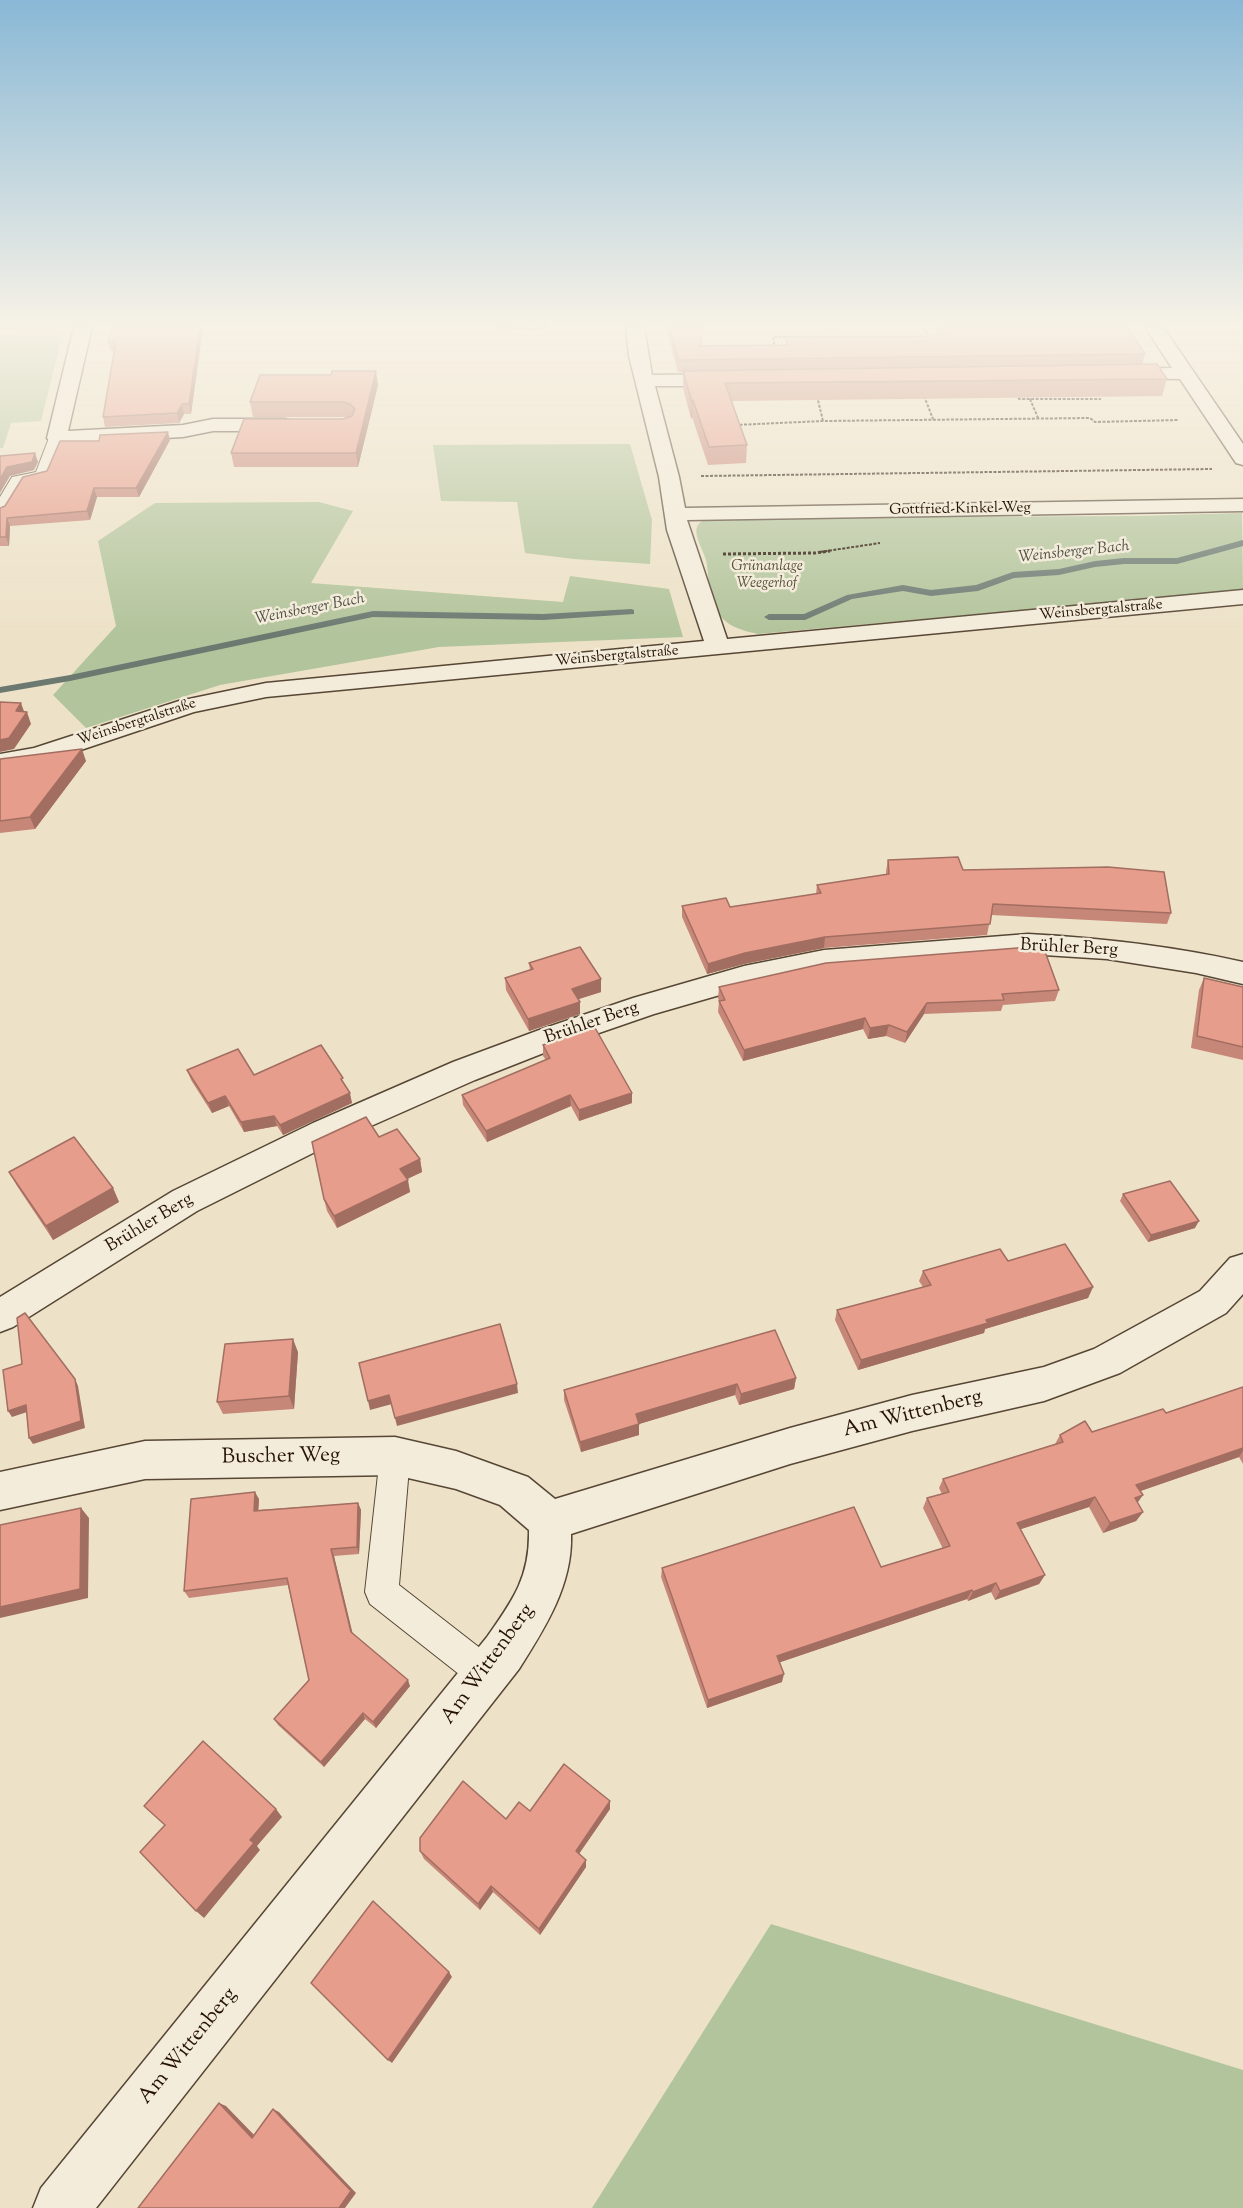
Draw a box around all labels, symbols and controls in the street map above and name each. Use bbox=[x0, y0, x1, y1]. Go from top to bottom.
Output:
street label: Gottfried-Kinkel-Weg bbox=[889, 500, 1031, 520]
water label: Weinsberger Bach bbox=[1018, 538, 1130, 568]
park label: Grünanlage Weegerhof bbox=[731, 558, 803, 593]
water label: Weinsberger Bach bbox=[254, 590, 366, 630]
street label: Weinsbergtalstraße bbox=[1039, 597, 1163, 625]
street label: Weinsbergtalstraße bbox=[555, 643, 679, 671]
street label: Weinsbergtalstraße bbox=[75, 695, 199, 751]
street label: Brühler Berg bbox=[1019, 936, 1119, 962]
street label: Brühler Berg bbox=[542, 998, 642, 1050]
street label: Brühler Berg bbox=[102, 1189, 198, 1259]
street label: Am Wittenberg bbox=[841, 1386, 985, 1444]
street label: Buscher Weg bbox=[222, 1444, 340, 1472]
street label: Am Wittenberg bbox=[437, 1600, 541, 1730]
street label: Am Wittenberg bbox=[134, 1984, 244, 2110]

